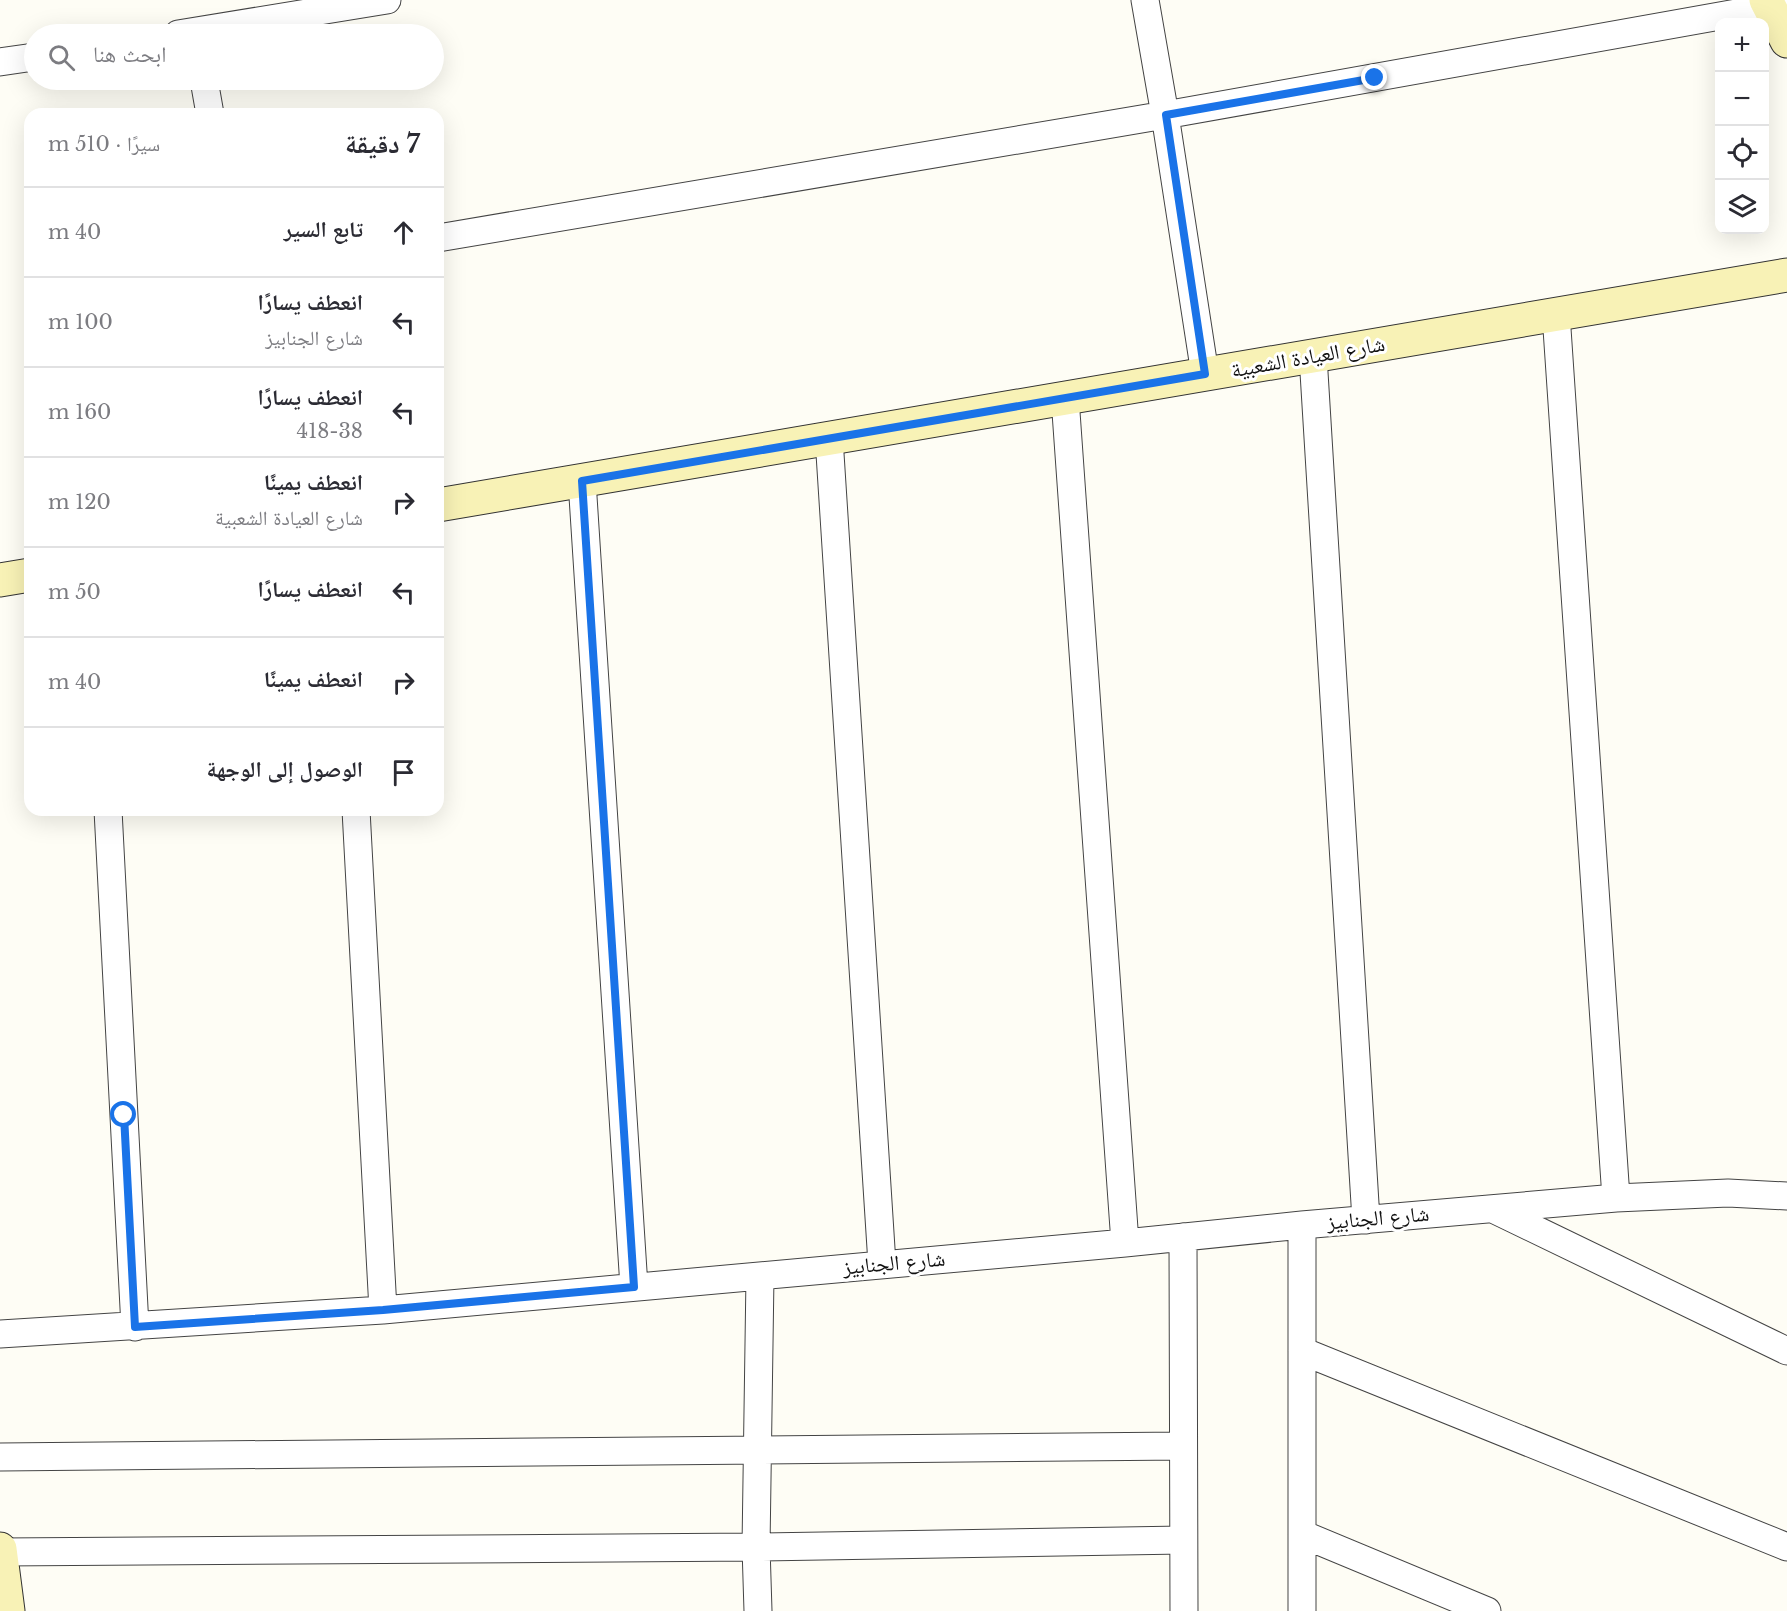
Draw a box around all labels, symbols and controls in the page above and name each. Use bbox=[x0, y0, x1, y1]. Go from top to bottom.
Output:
map controls bbox=[1715, 18, 1769, 234]
button: + bbox=[1715, 18, 1769, 72]
search box bbox=[24, 24, 444, 90]
icon: search bbox=[45, 41, 78, 74]
text: ابحث هنا bbox=[93, 41, 166, 68]
route end bbox=[1361, 64, 1387, 90]
button: − bbox=[1715, 72, 1769, 126]
button: locate bbox=[1715, 126, 1769, 180]
text: 7 دقيقة bbox=[345, 128, 420, 160]
text: سيرًا · 510 m bbox=[48, 132, 160, 156]
button: layers bbox=[1715, 180, 1769, 234]
text: تابع السير bbox=[284, 216, 363, 243]
icon: ahead bbox=[387, 216, 420, 249]
text: 40 m bbox=[48, 220, 101, 244]
text: انعطف يسارًا bbox=[257, 289, 363, 316]
icon: left bbox=[387, 306, 420, 339]
text: 100 m bbox=[48, 310, 113, 334]
text: شارع الجنابيز bbox=[265, 326, 363, 350]
street label: شارع العيادة الشعبية bbox=[1229, 331, 1387, 383]
text: انعطف يسارًا bbox=[257, 384, 363, 411]
icon: left bbox=[387, 396, 420, 429]
text: 160 m bbox=[48, 400, 111, 424]
text: 418-38 bbox=[297, 419, 363, 443]
text: انعطف يمينًا bbox=[264, 469, 363, 496]
icon: right bbox=[387, 486, 420, 519]
text: 120 m bbox=[48, 490, 111, 514]
text: شارع العيادة الشعبية bbox=[215, 506, 363, 530]
text: انعطف يسارًا bbox=[257, 576, 363, 603]
icon: left bbox=[387, 576, 420, 609]
text: 50 m bbox=[48, 580, 101, 604]
text: انعطف يمينًا bbox=[264, 666, 363, 693]
icon: right bbox=[387, 666, 420, 699]
text: 40 m bbox=[48, 670, 101, 694]
text: الوصول إلى الوجهة bbox=[207, 756, 363, 783]
icon: arrive bbox=[387, 756, 420, 789]
route start bbox=[110, 1101, 136, 1127]
street label: شارع الجنابيز bbox=[1325, 1201, 1430, 1236]
street label: شارع الجنابيز bbox=[841, 1246, 946, 1281]

